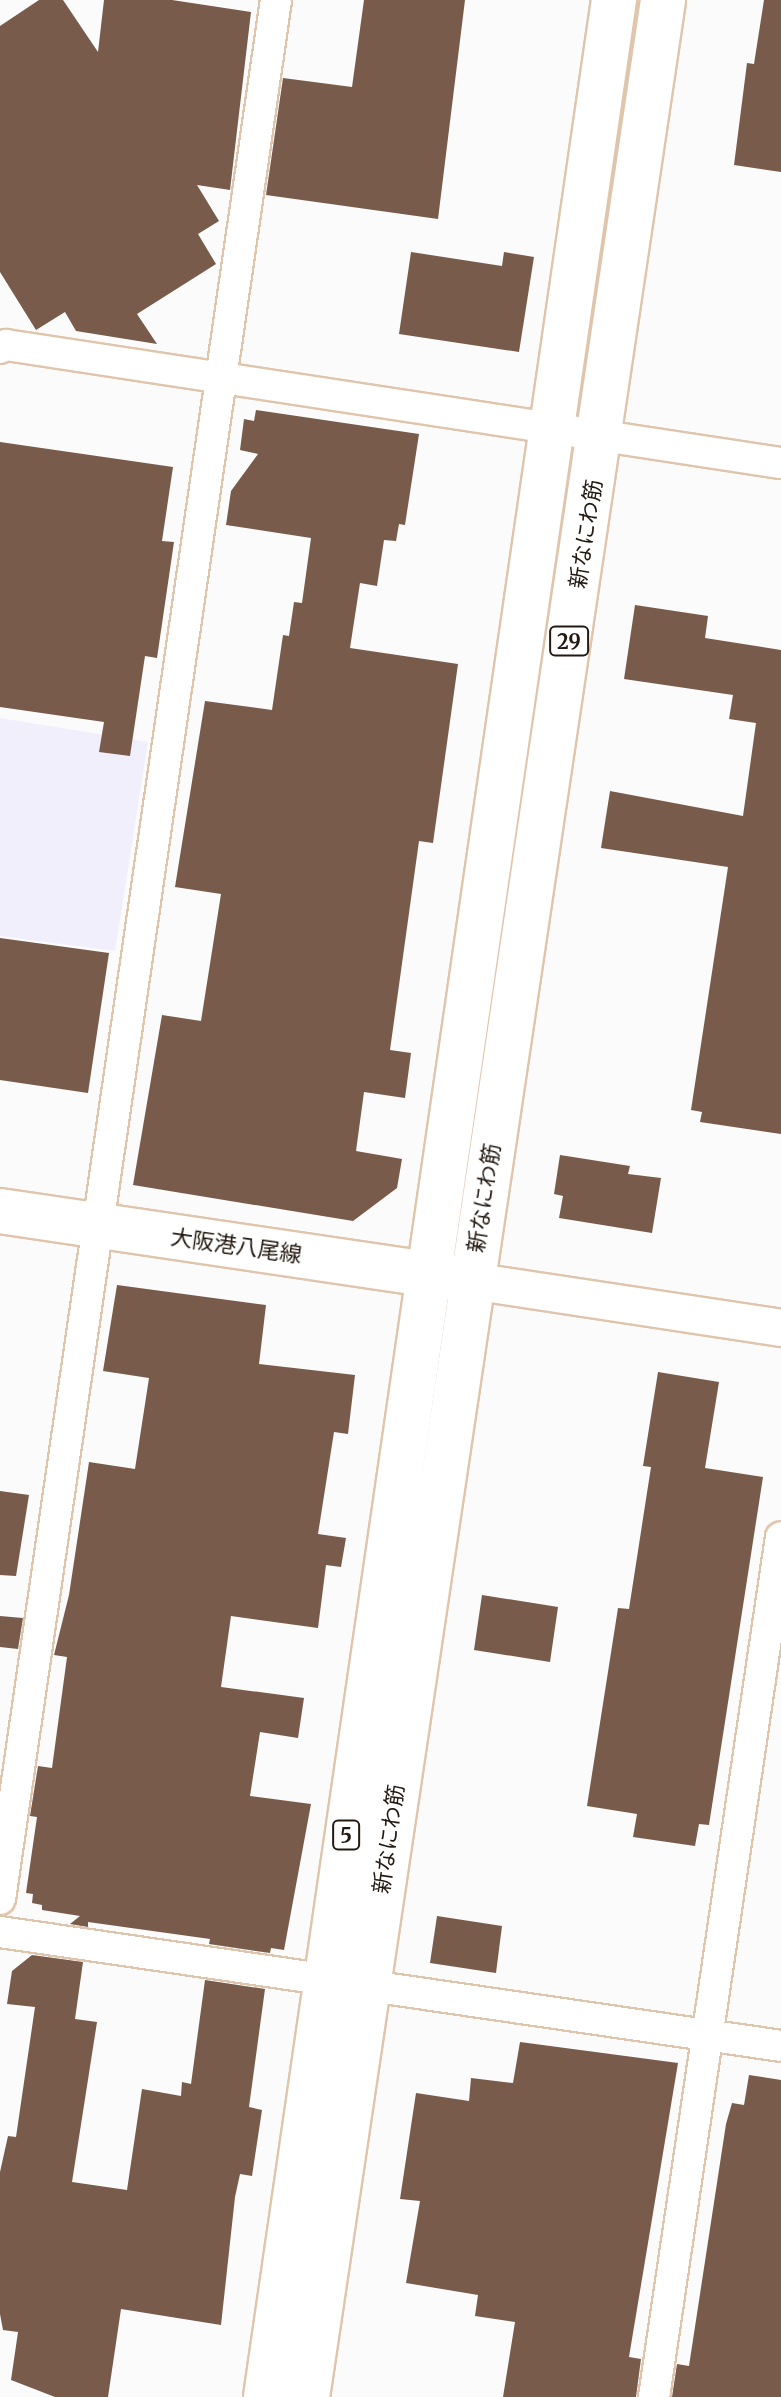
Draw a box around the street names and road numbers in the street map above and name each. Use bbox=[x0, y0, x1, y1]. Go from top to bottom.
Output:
street label: 新なにわ筋 bbox=[564, 478, 608, 590]
road number: 29 bbox=[549, 625, 589, 657]
street label: 新なにわ筋 bbox=[462, 1142, 506, 1254]
street label: 大阪港八尾線 bbox=[169, 1224, 303, 1268]
street label: 新なにわ筋 bbox=[368, 1783, 410, 1895]
road number: 5 bbox=[332, 1819, 360, 1851]

